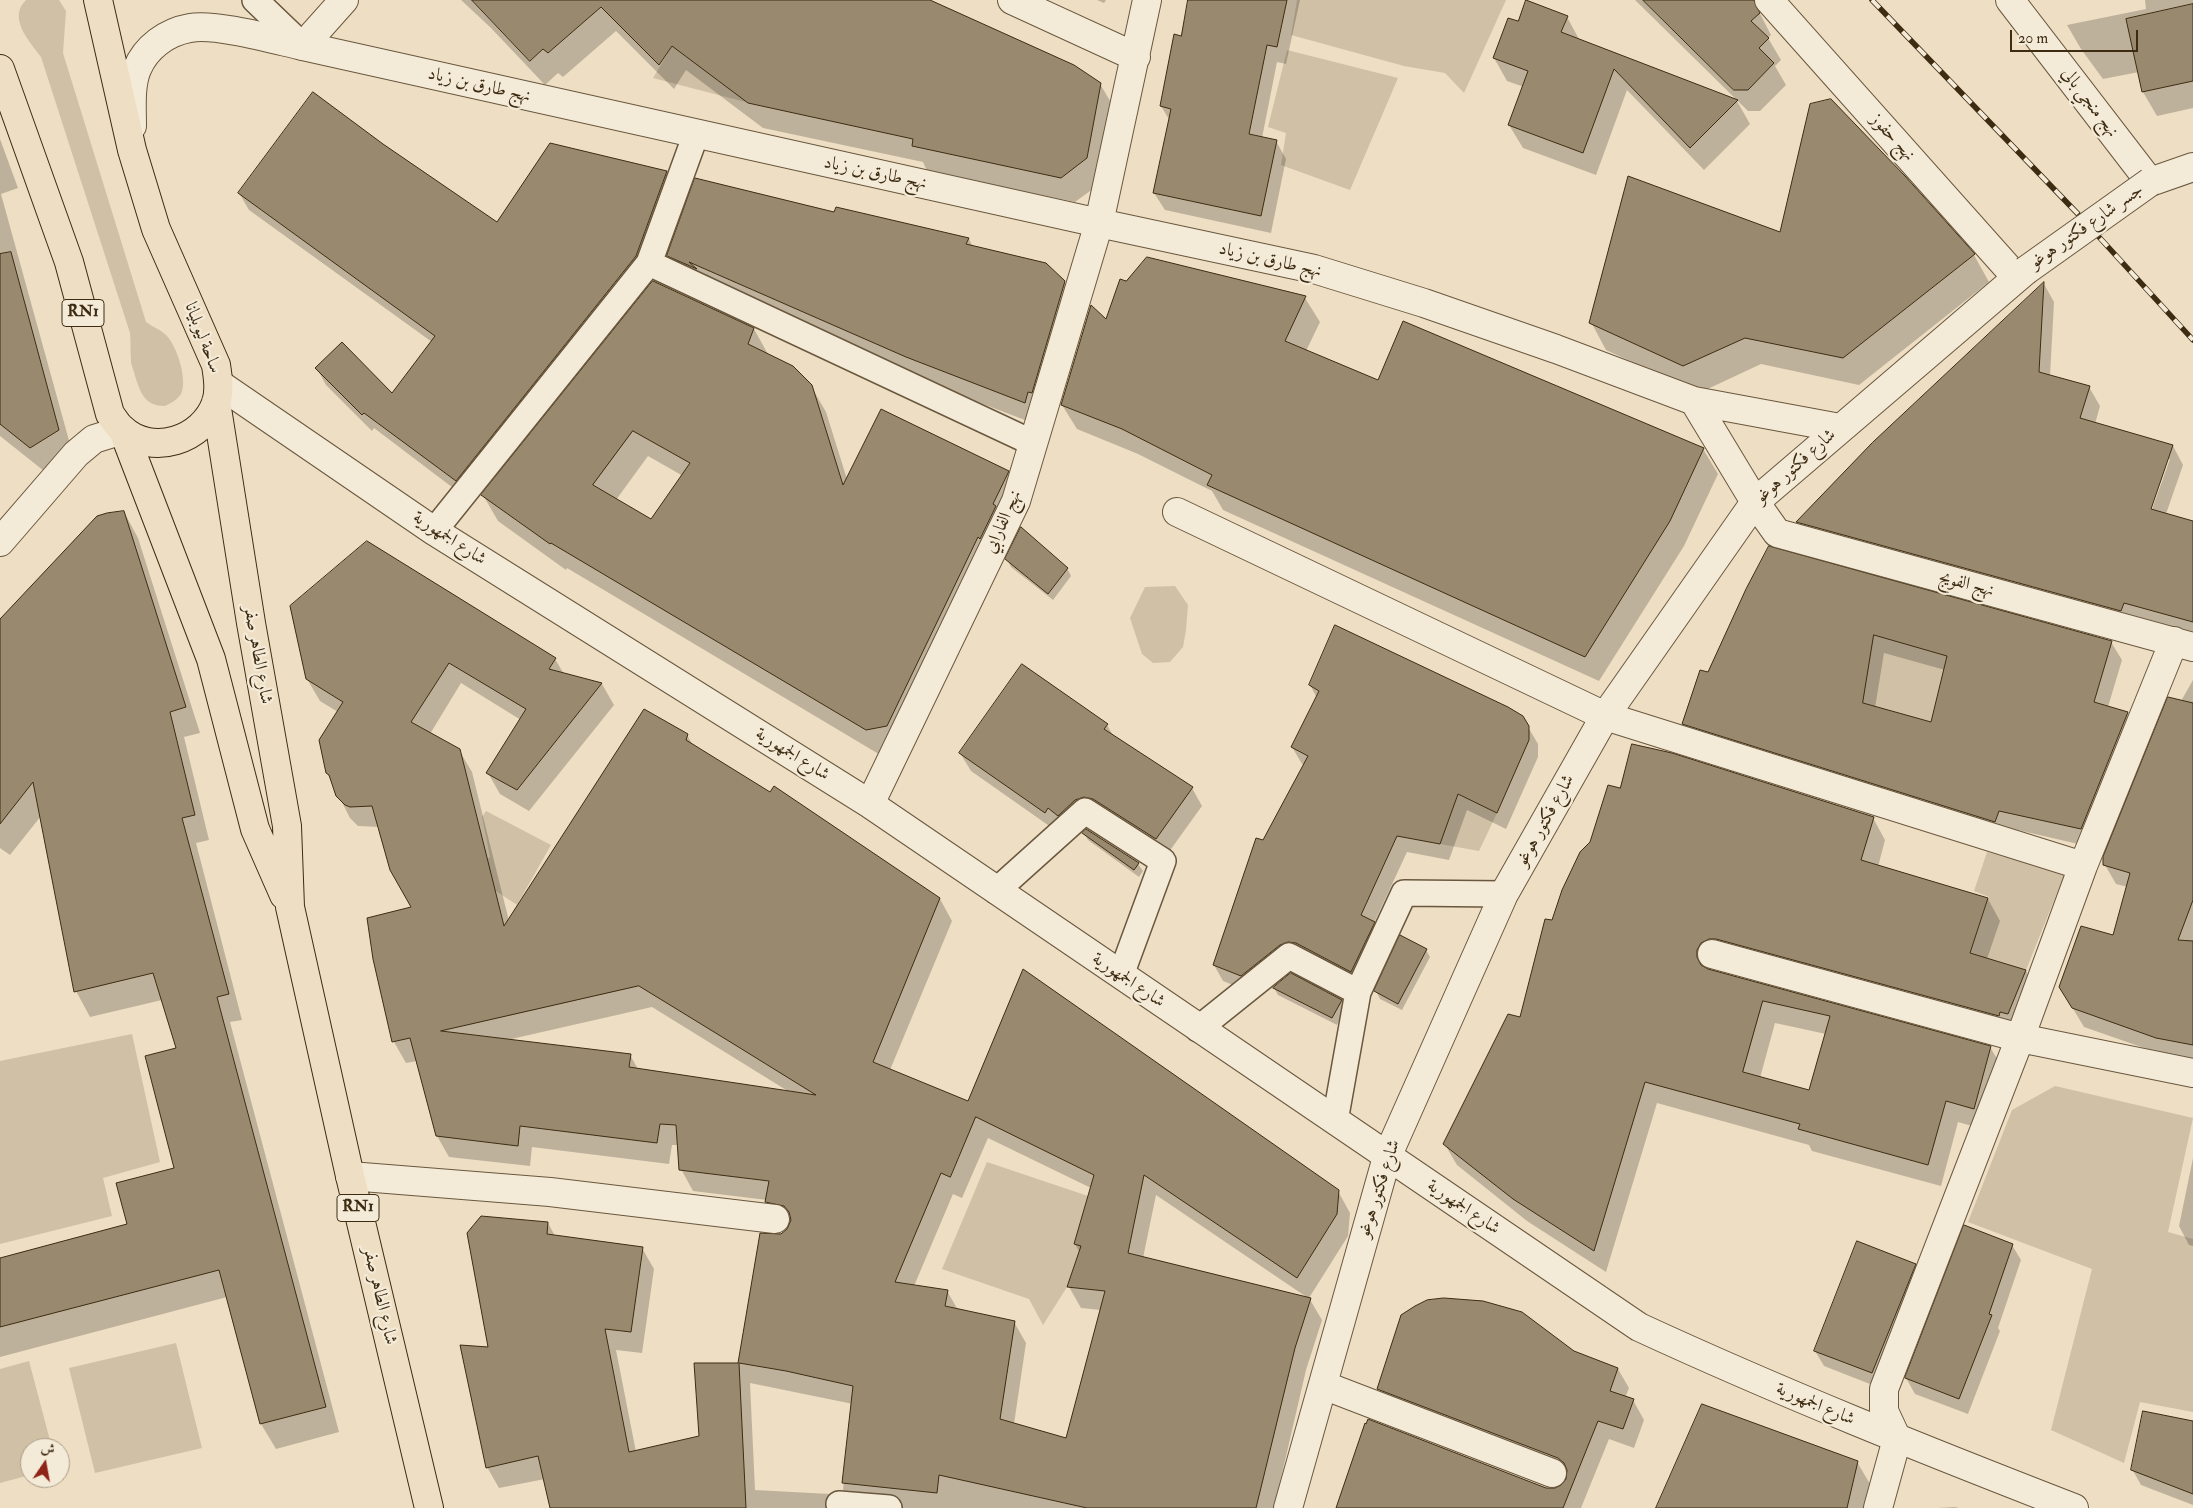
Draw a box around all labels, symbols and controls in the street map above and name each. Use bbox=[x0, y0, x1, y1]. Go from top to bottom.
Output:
scale bar bbox=[2013, 20, 2140, 52]
text: 20 m bbox=[2018, 29, 2048, 48]
street label: نهج طارق بن زياد bbox=[426, 64, 532, 108]
street label: نهج منجي بالي bbox=[2056, 64, 2122, 142]
street label: نهج حفوز bbox=[1865, 110, 1919, 166]
street label: نهج طارق بن زياد bbox=[822, 153, 928, 195]
street label: جسر شارع فكتور هوغو bbox=[2026, 180, 2148, 274]
street label: نهج طارق بن زياد bbox=[1217, 239, 1323, 283]
road number: RN1 bbox=[62, 300, 104, 326]
street label: ساحة ليوبليانا bbox=[179, 300, 225, 376]
street label: شارع فكتور هوغو bbox=[1751, 425, 1841, 509]
street label: نهج الفارابي bbox=[980, 487, 1028, 557]
street label: شارع الجمهورية bbox=[408, 507, 490, 571]
street label: نهج الفويج bbox=[1936, 567, 1996, 603]
street label: شارع الطاهر صفر bbox=[238, 604, 276, 706]
street label: شارع الجمهورية bbox=[751, 724, 833, 786]
street label: شارع فكتور هوغو bbox=[1512, 771, 1580, 871]
street label: شارع الجمهورية bbox=[1087, 949, 1169, 1013]
street label: شارع فكتور هوغو bbox=[1354, 1137, 1406, 1241]
street label: شارع الجمهورية bbox=[1422, 1176, 1504, 1240]
road number: RN1 bbox=[337, 1194, 379, 1222]
street label: شارع الطاهر صفر bbox=[357, 1245, 401, 1347]
street label: شارع الجمهورية bbox=[1772, 1379, 1858, 1431]
north arrow bbox=[20, 1438, 70, 1488]
text: ش bbox=[39, 1439, 57, 1459]

